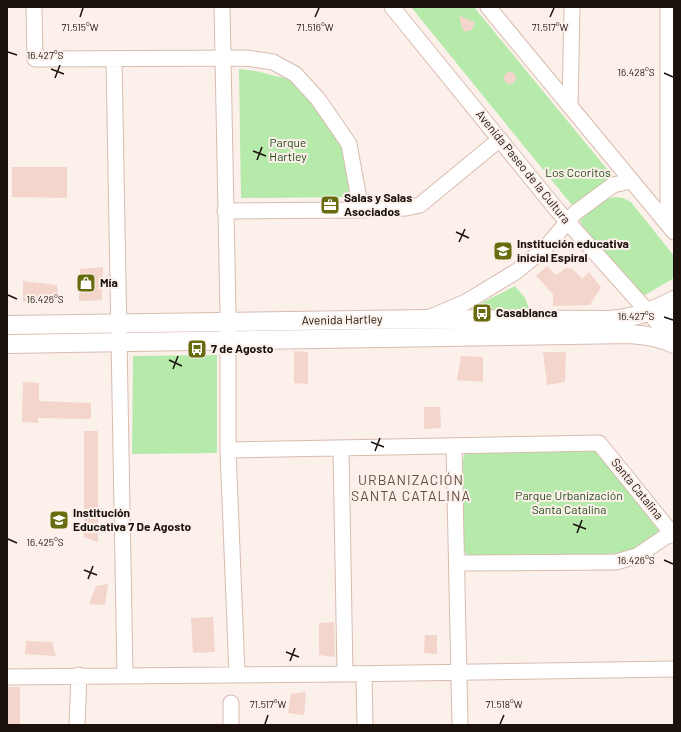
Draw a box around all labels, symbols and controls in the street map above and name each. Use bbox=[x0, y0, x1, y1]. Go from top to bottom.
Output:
text: 71.515°W bbox=[61, 21, 99, 33]
text: 71.516°W bbox=[296, 21, 334, 33]
text: 71.517°W bbox=[532, 21, 569, 33]
text: 16.427°S bbox=[27, 49, 63, 61]
text: 16.428°S bbox=[617, 66, 655, 78]
street label: Avenida Paseo de la Cultura bbox=[474, 107, 574, 226]
park label: Parque Hartley bbox=[269, 135, 307, 163]
park label: Los Ccoritos bbox=[545, 165, 611, 179]
place label: Salas y Salas Asociados bbox=[344, 190, 412, 218]
office icon: Salas y Salas Asociados bbox=[319, 194, 341, 216]
place label: Institución educativa inicial Espiral bbox=[517, 236, 629, 264]
school or university icon: Institución educativa inicial Espiral bbox=[492, 240, 514, 262]
shop icon: Mía bbox=[75, 272, 97, 294]
place label: Mía bbox=[100, 275, 118, 289]
text: 16.426°S bbox=[26, 293, 64, 305]
bus stop icon: Casablanca bbox=[471, 302, 493, 324]
place label: Casablanca bbox=[496, 305, 557, 319]
text: 16.427°S bbox=[618, 310, 654, 322]
street label: Avenida Hartley bbox=[301, 311, 383, 327]
bus stop icon: 7 de Agosto bbox=[186, 338, 208, 360]
place label: 7 de Agosto bbox=[211, 341, 274, 355]
street label: Santa Catalina bbox=[609, 455, 667, 522]
district label: URBANIZACIÓN SANTA CATALINA bbox=[351, 471, 471, 504]
park label: Parque Urbanización Santa Catalina bbox=[515, 488, 623, 516]
place label: Institución Educativa 7 De Agosto bbox=[73, 505, 192, 533]
school or university icon: Institución Educativa 7 De Agosto bbox=[48, 509, 70, 531]
text: 16.425°S bbox=[26, 536, 64, 548]
text: 16.426°S bbox=[617, 554, 655, 566]
text: 71.517°W bbox=[250, 698, 287, 710]
text: 71.518°W bbox=[485, 698, 523, 710]

